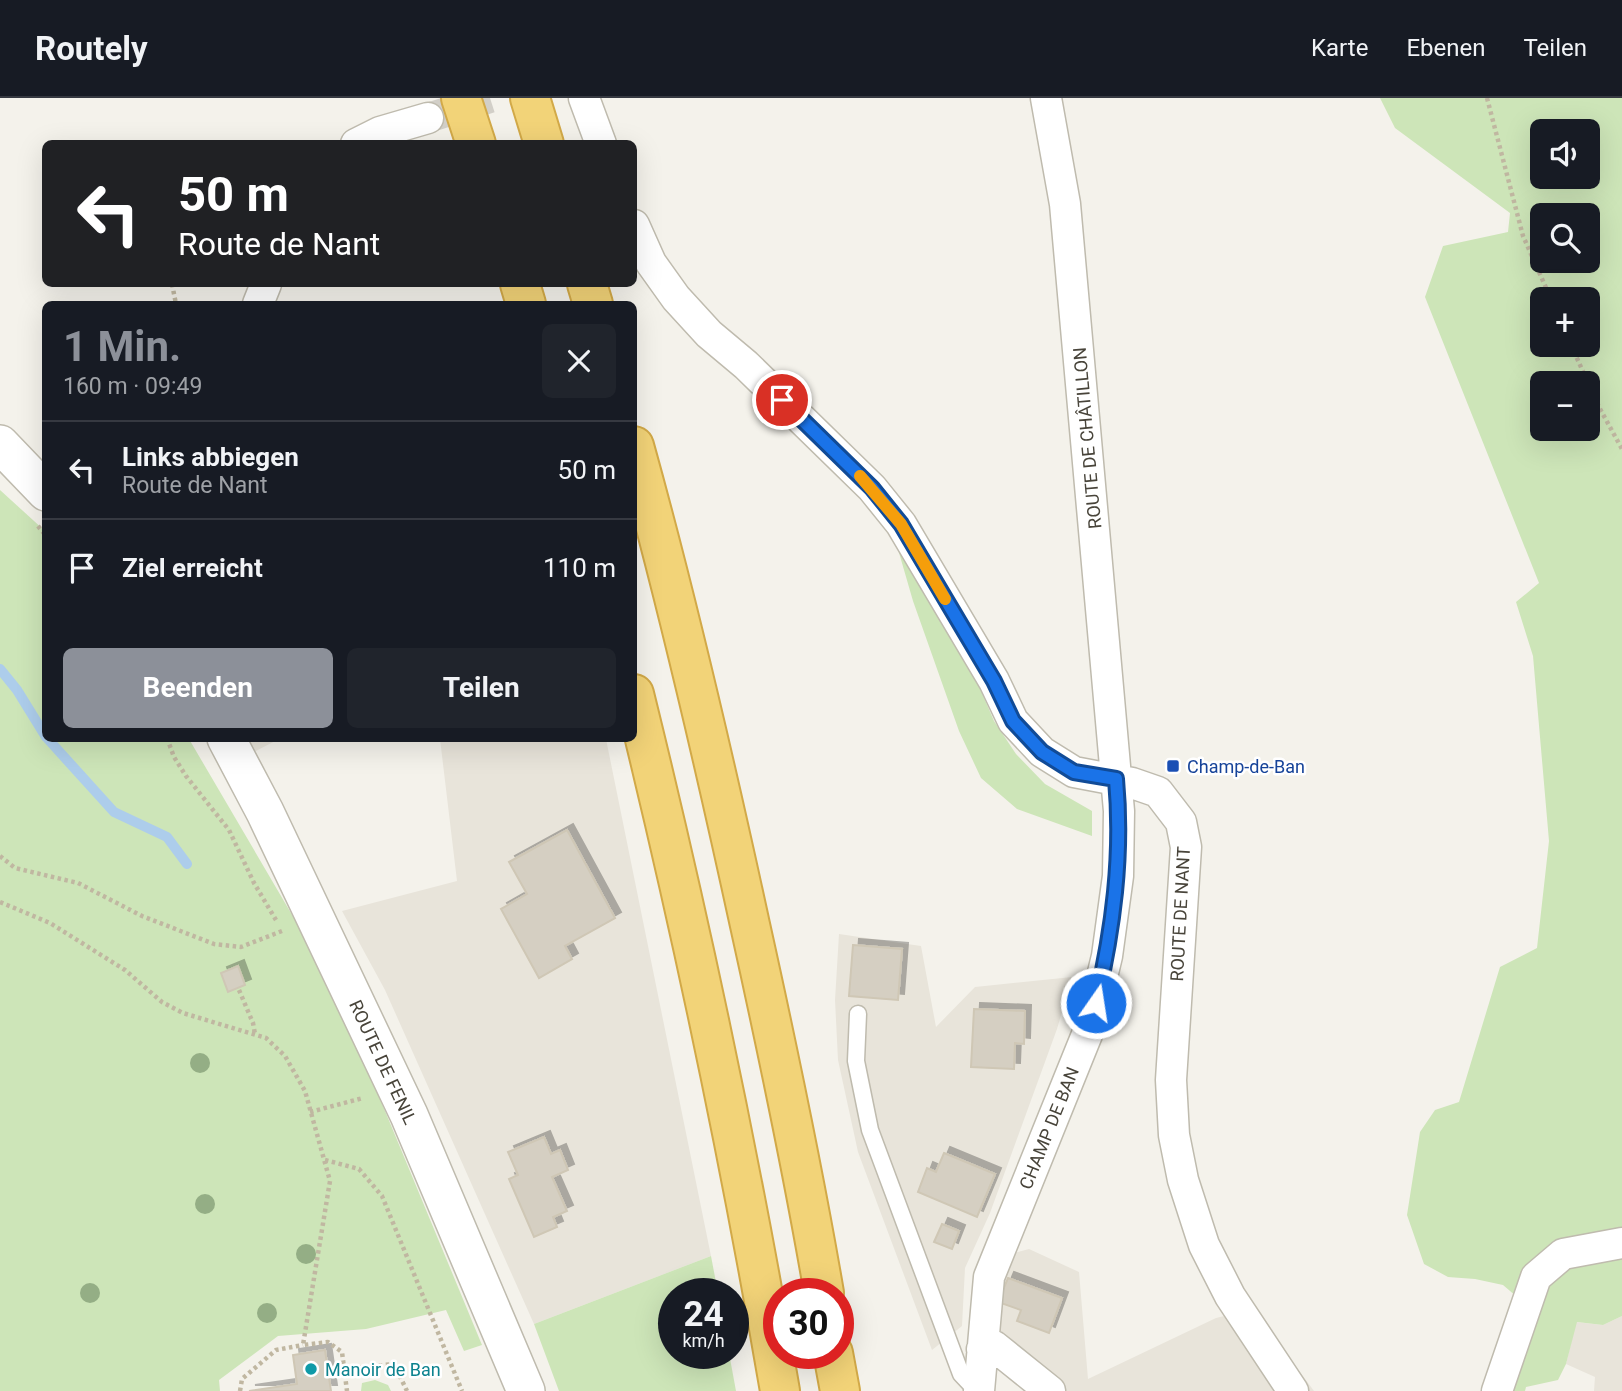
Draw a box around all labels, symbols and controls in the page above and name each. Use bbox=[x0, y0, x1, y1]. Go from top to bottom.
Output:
text: Routely bbox=[35, 29, 148, 68]
text: Karte bbox=[1311, 34, 1368, 62]
text: Ebenen bbox=[1406, 34, 1485, 62]
text: Teilen bbox=[1523, 34, 1587, 62]
map controls bbox=[1530, 119, 1600, 441]
button: sound bbox=[1530, 119, 1600, 189]
text: 50 m bbox=[178, 166, 289, 223]
icon: left bbox=[63, 168, 154, 259]
button: search bbox=[1530, 203, 1600, 273]
text: Route de Nant bbox=[178, 225, 380, 263]
button: + bbox=[1530, 287, 1600, 357]
text: 1 Min. bbox=[63, 322, 181, 371]
button: close bbox=[542, 324, 616, 398]
street label: ROUTE DE CHÂTILLON bbox=[1069, 346, 1105, 530]
pin bbox=[752, 370, 812, 430]
button: − bbox=[1530, 371, 1600, 441]
text: 160 m · 09:49 bbox=[63, 373, 202, 400]
icon: arrive bbox=[763, 381, 801, 419]
text: Links abbiegen bbox=[122, 442, 299, 472]
icon: left bbox=[63, 451, 101, 489]
text: 50 m bbox=[558, 455, 616, 485]
text: Route de Nant bbox=[122, 472, 267, 499]
icon: arrive bbox=[63, 549, 101, 587]
text: Ziel erreicht bbox=[122, 553, 263, 583]
text: 110 m bbox=[543, 553, 616, 583]
button: Beenden bbox=[63, 648, 333, 728]
button: Teilen bbox=[347, 648, 616, 728]
place label: Champ-de-Ban bbox=[1187, 756, 1305, 777]
marker: Champ-de-Ban bbox=[1165, 758, 1181, 774]
street label: ROUTE DE NANT bbox=[1166, 846, 1194, 982]
position arrow bbox=[1059, 966, 1133, 1040]
street label: ROUTE DE FENIL bbox=[345, 997, 421, 1128]
street label: CHAMP DE BAN bbox=[1015, 1064, 1083, 1192]
speed limit sign: 30 bbox=[763, 1278, 854, 1369]
text: 24 bbox=[683, 1294, 724, 1335]
text: km/h bbox=[682, 1330, 725, 1351]
place label: Manoir de Ban bbox=[325, 1359, 441, 1380]
marker: Manoir de Ban bbox=[303, 1361, 319, 1377]

